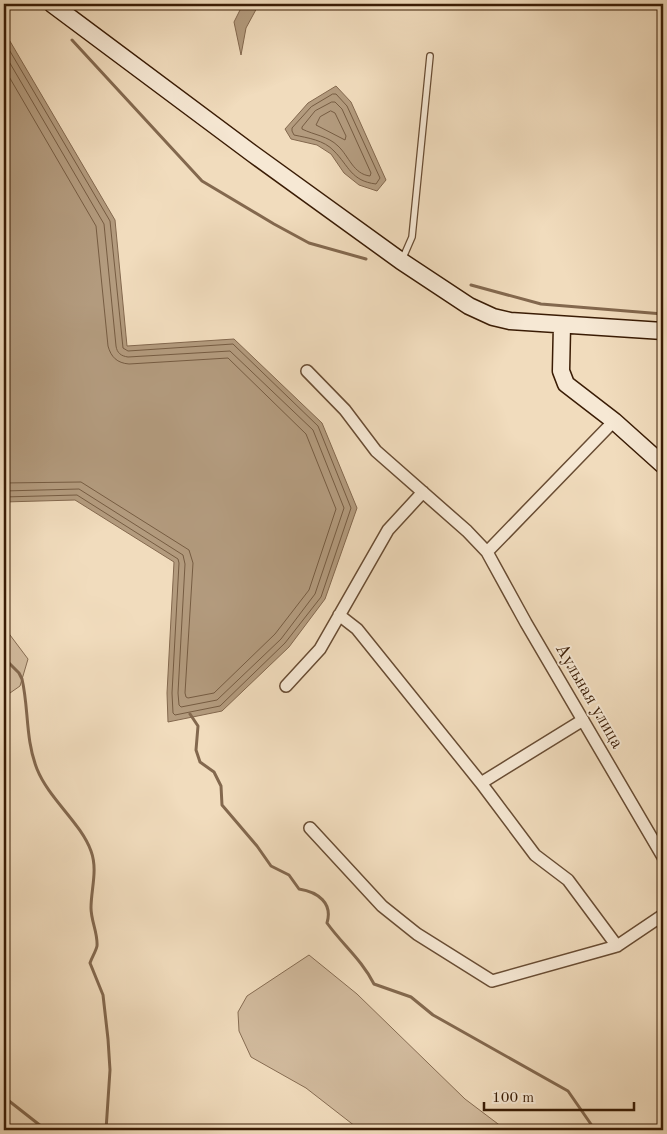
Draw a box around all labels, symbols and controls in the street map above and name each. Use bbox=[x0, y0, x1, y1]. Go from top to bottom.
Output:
street label: Аульная улица bbox=[552, 640, 626, 752]
scale bar bbox=[484, 1079, 634, 1111]
text: 100 m bbox=[492, 1091, 534, 1106]

